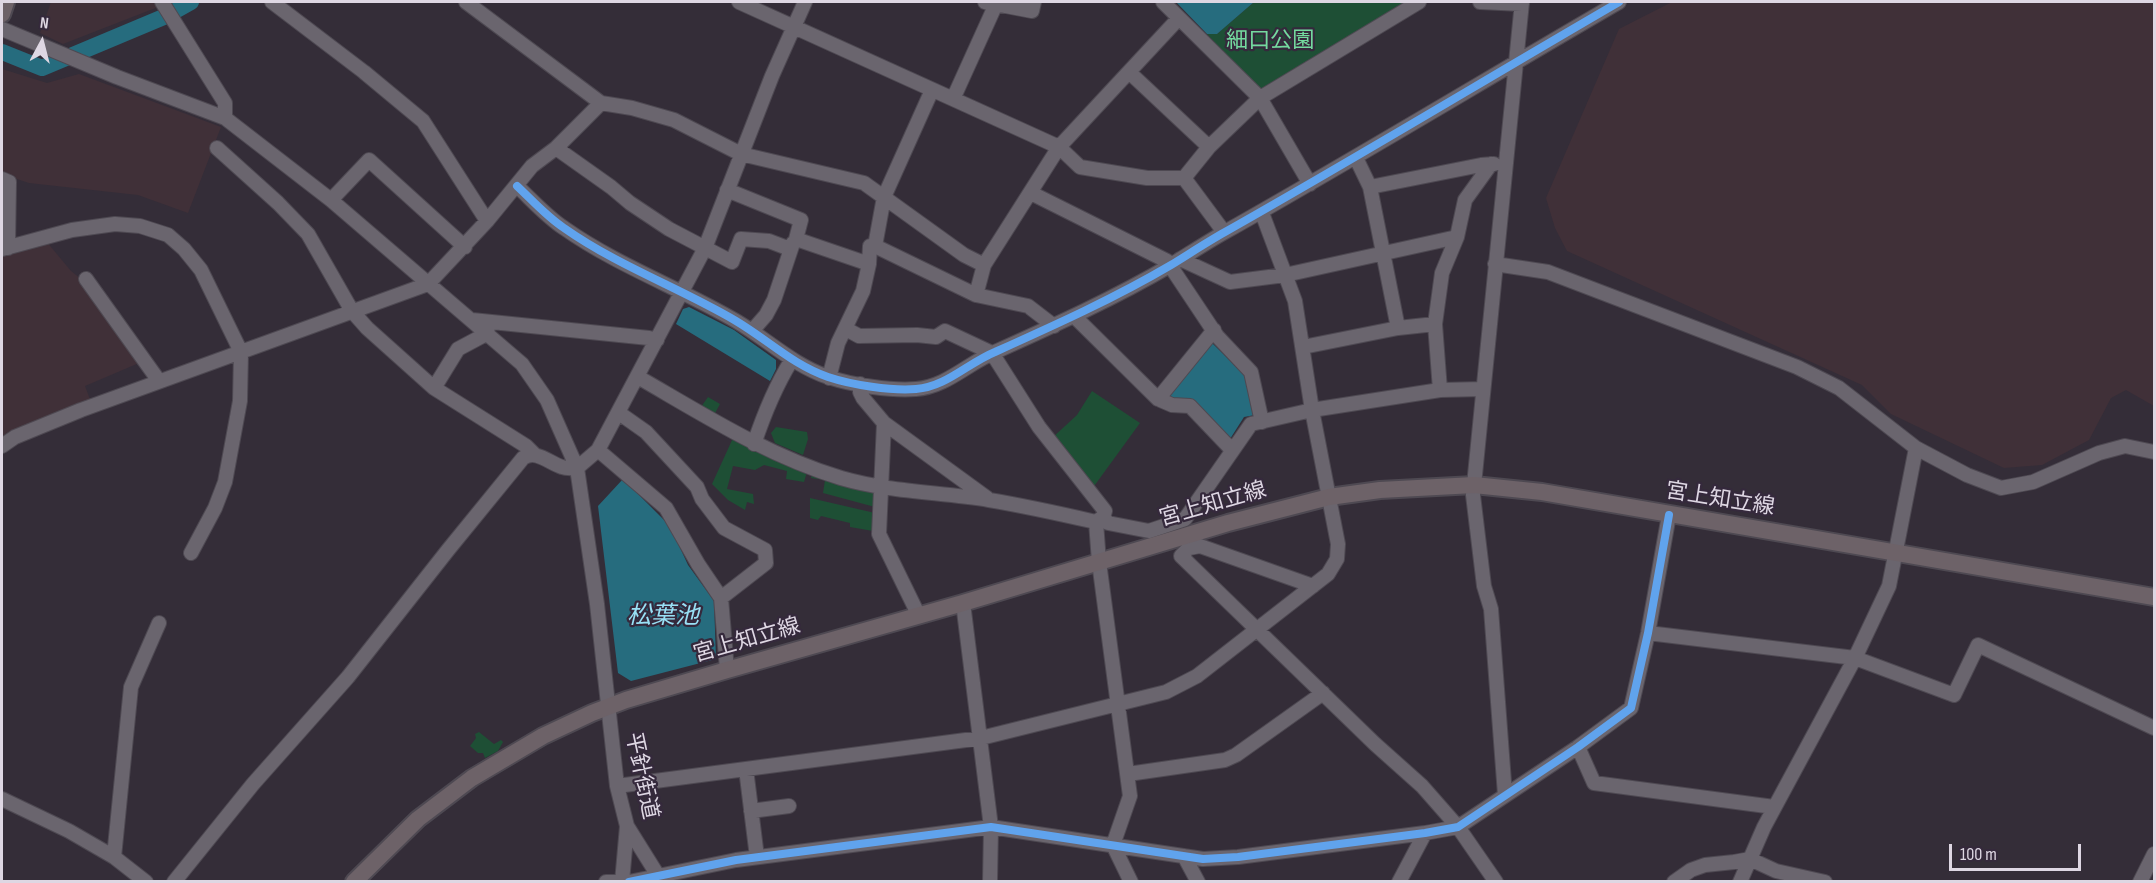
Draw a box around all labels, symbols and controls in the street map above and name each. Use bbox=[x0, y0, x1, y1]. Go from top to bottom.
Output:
north arrow bbox=[12, 12, 72, 72]
text: N bbox=[39, 14, 50, 34]
park label: 細口公園 bbox=[1226, 28, 1314, 54]
street label: 宮上知立線 bbox=[1156, 477, 1270, 533]
street label: 宮上知立線 bbox=[1664, 478, 1776, 522]
water label: 松葉池 bbox=[627, 603, 699, 631]
street label: 宮上知立線 bbox=[690, 613, 804, 669]
street label: 平針街道 bbox=[619, 730, 663, 822]
scale bar bbox=[1952, 832, 2084, 870]
text: 100 m bbox=[1960, 844, 1997, 865]

